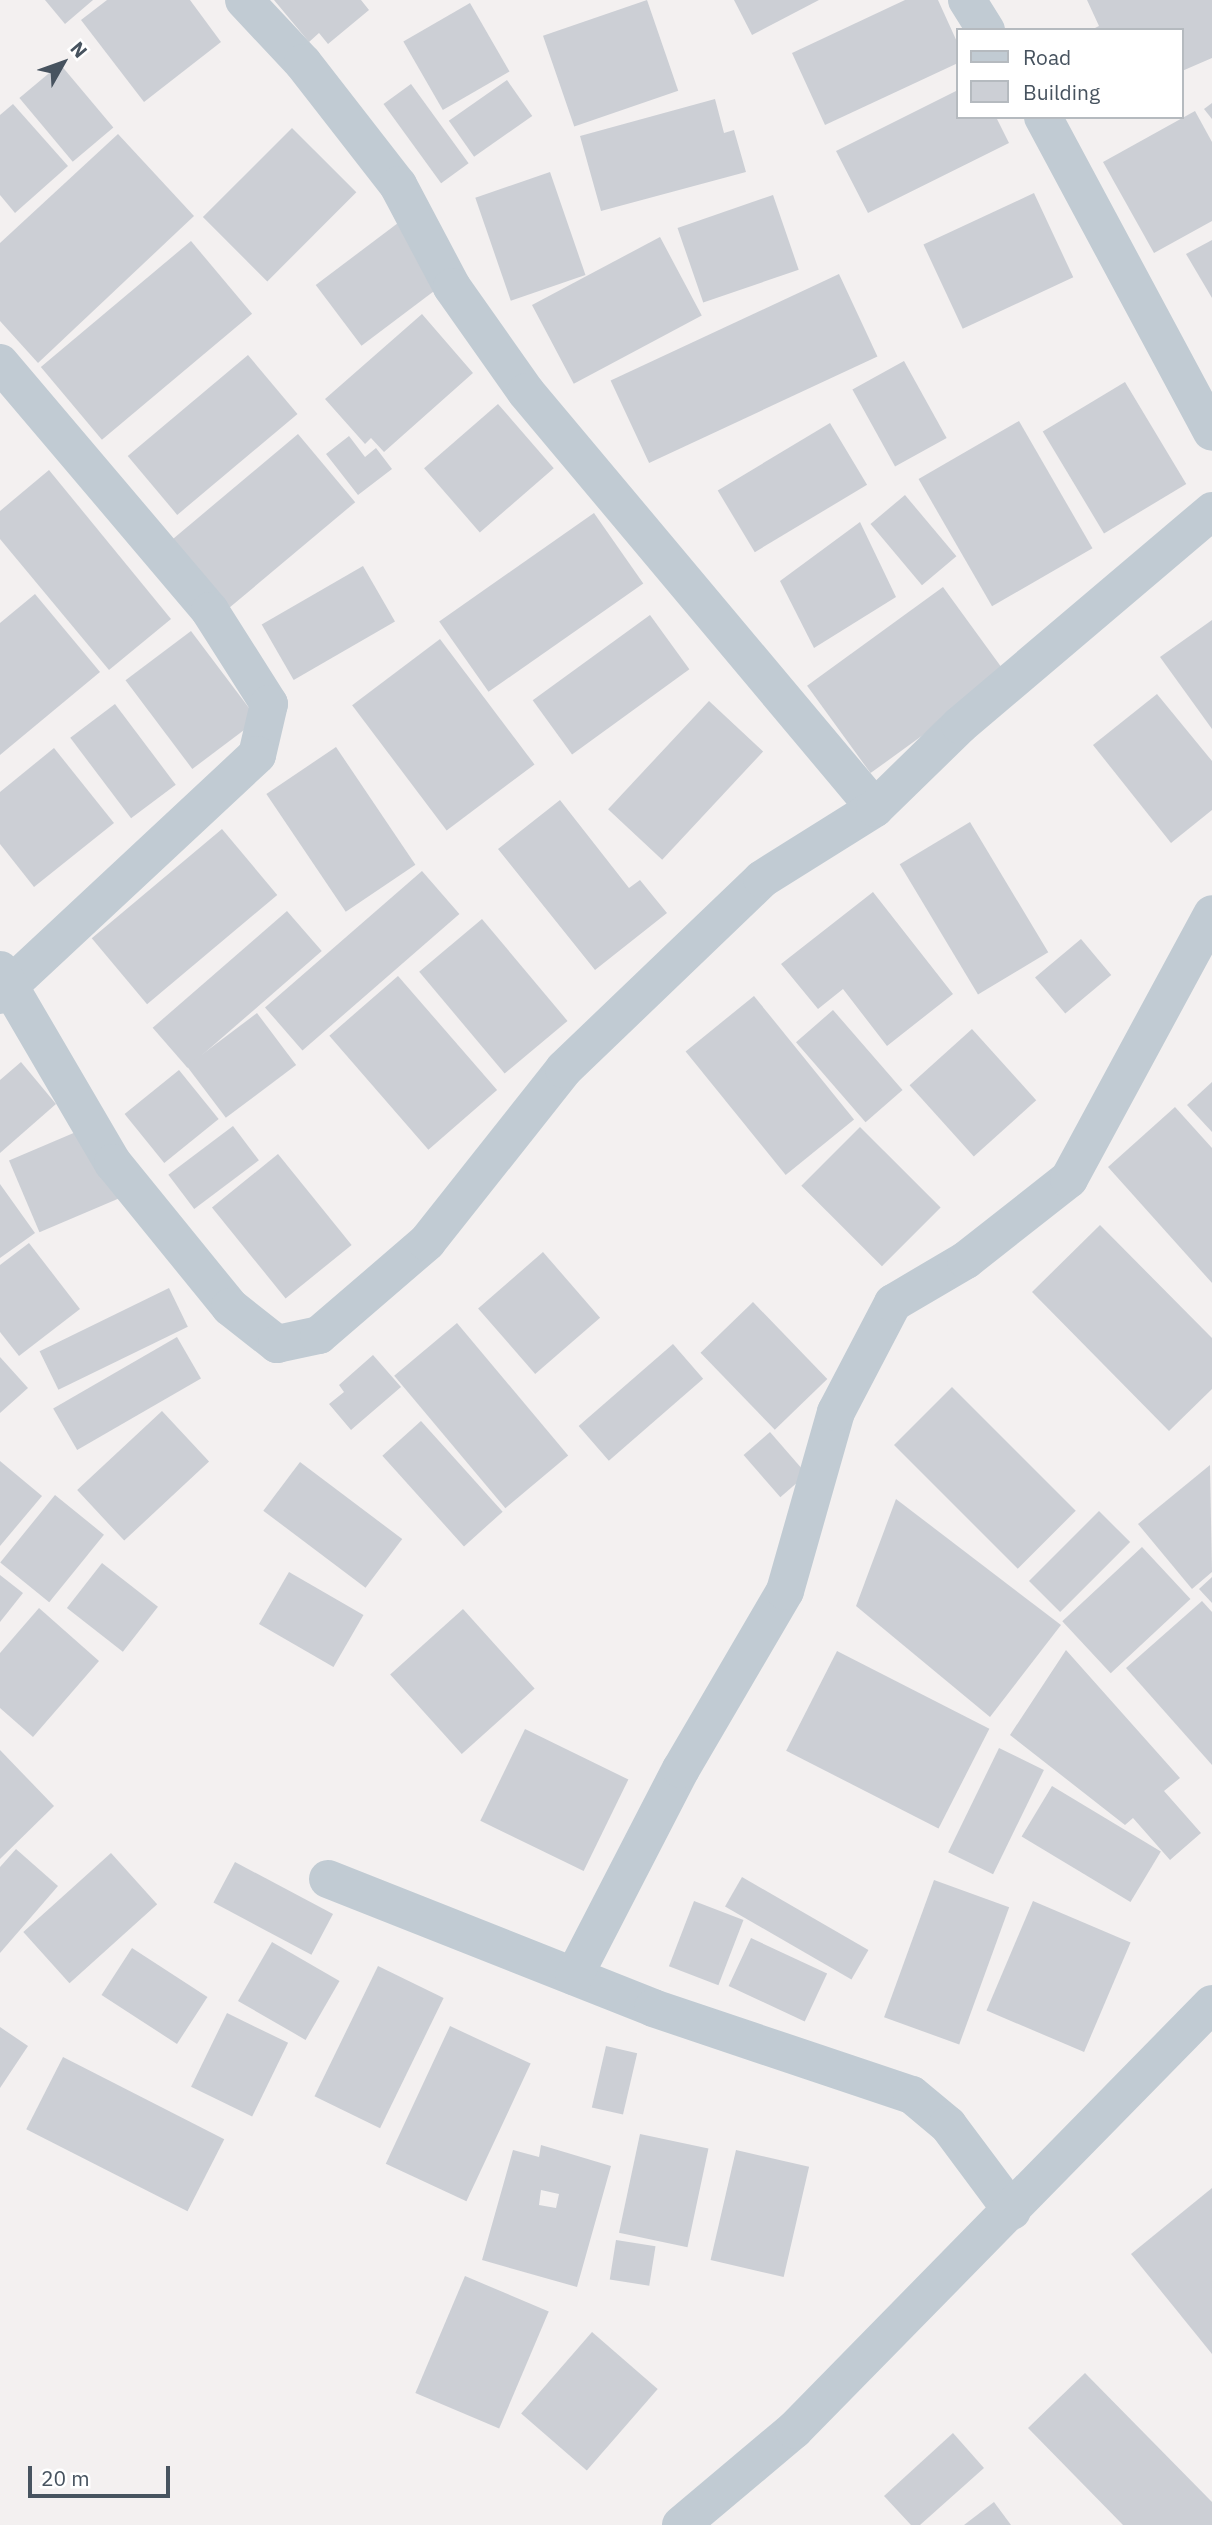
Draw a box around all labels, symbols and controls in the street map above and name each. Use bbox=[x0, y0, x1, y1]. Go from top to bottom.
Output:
north arrow bbox=[28, 28, 98, 98]
legend bbox=[956, 28, 1184, 119]
text: N bbox=[65, 37, 93, 62]
text: Road bbox=[1023, 43, 1071, 71]
text: Building bbox=[1023, 78, 1100, 106]
scale bar bbox=[32, 2452, 173, 2496]
text: 20 m bbox=[41, 2464, 90, 2492]

